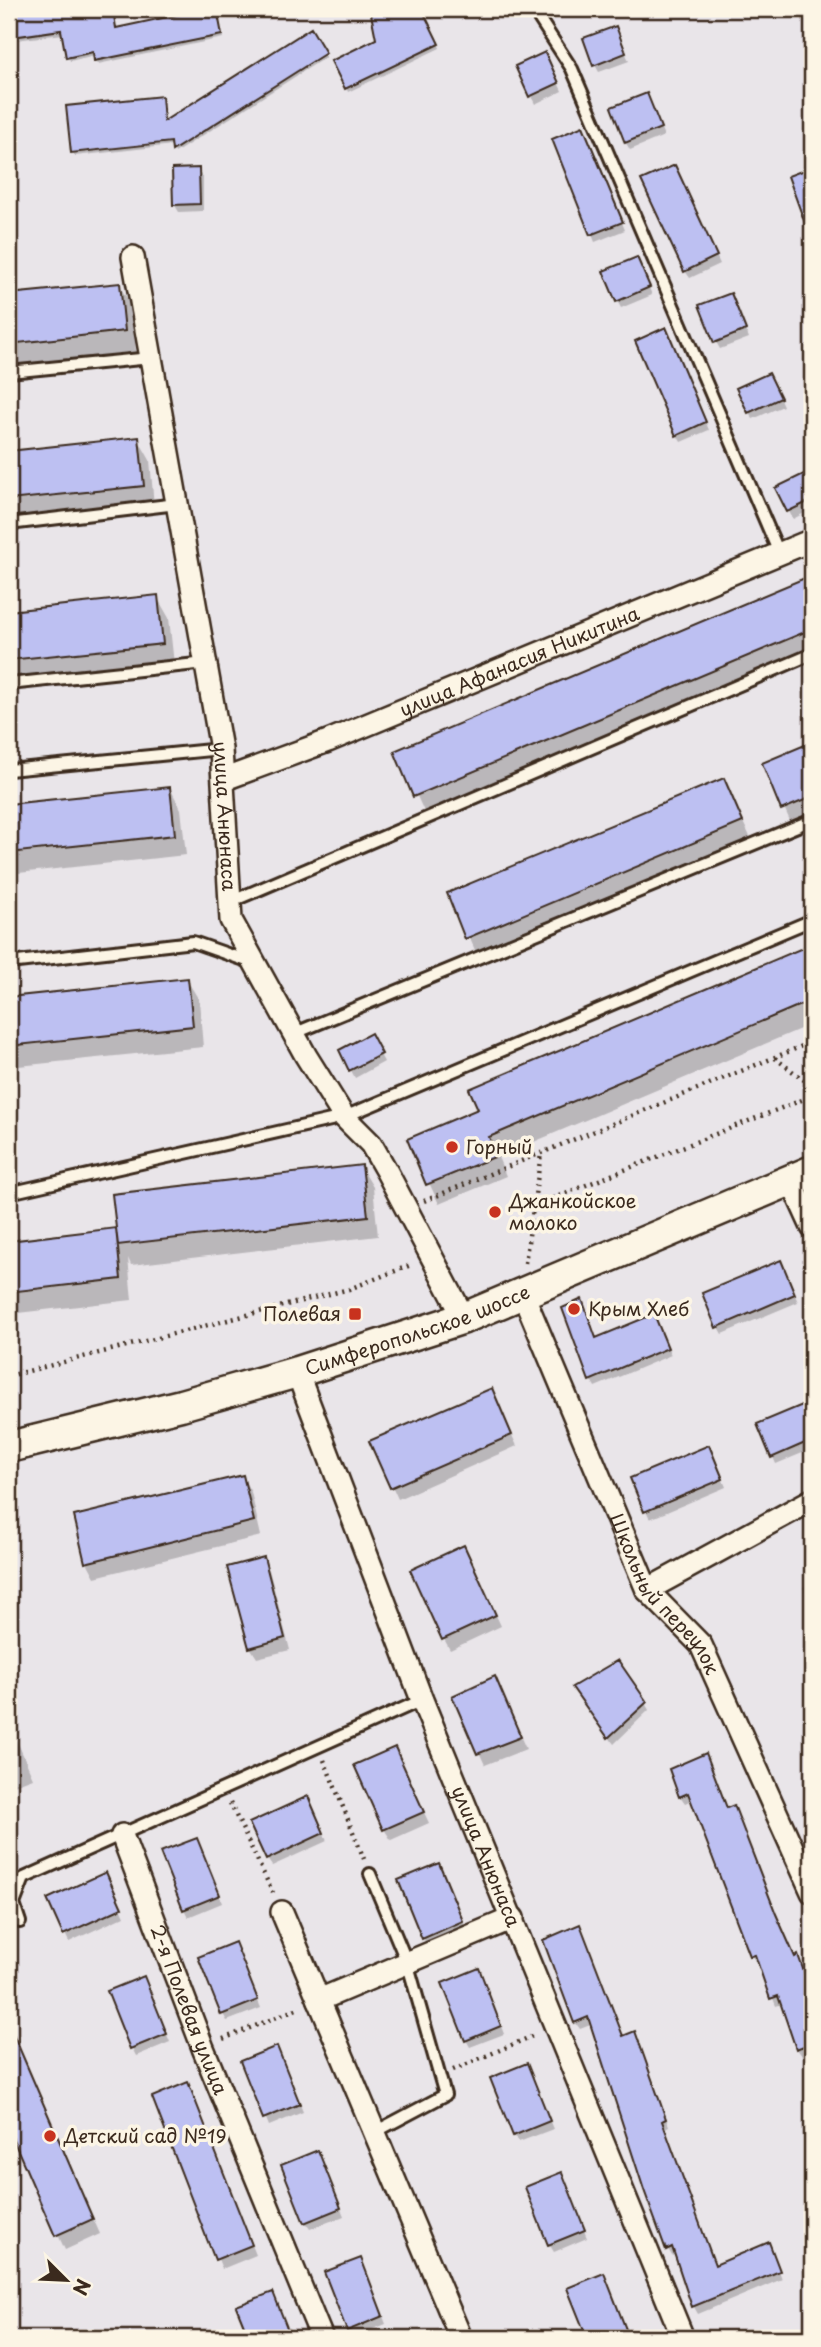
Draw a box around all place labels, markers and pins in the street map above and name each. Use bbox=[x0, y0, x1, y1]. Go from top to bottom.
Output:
place label: Горный bbox=[466, 1132, 533, 1160]
marker: Горный bbox=[444, 1139, 460, 1155]
place label: Джанкойское молоко bbox=[508, 1186, 636, 1236]
marker: Джанкойское молоко bbox=[487, 1204, 503, 1220]
place label: Крым Хлеб bbox=[588, 1294, 689, 1322]
place label: Полевая bbox=[263, 1299, 341, 1327]
marker: Крым Хлеб bbox=[566, 1301, 582, 1317]
marker: Полевая bbox=[347, 1306, 363, 1322]
place label: Детский сад №19 bbox=[63, 2121, 227, 2149]
marker: Детский сад №19 bbox=[42, 2128, 58, 2144]

